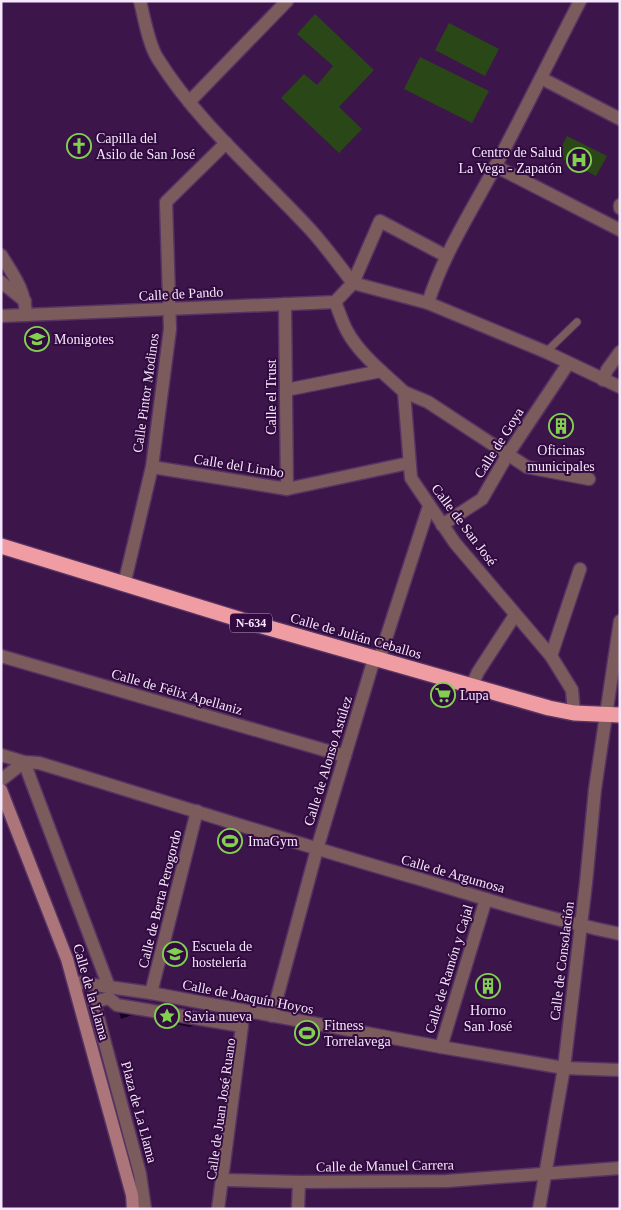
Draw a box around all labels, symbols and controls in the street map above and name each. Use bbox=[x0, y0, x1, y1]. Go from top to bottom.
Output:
place label: Capilla del Asilo de San José bbox=[96, 131, 195, 162]
church icon: Capilla del Asilo de San José bbox=[66, 133, 92, 159]
place label: Centro de Salud La Vega - Zapatón bbox=[458, 145, 562, 176]
hospital icon: Centro de Salud La Vega - Zapatón bbox=[566, 147, 592, 173]
street label: Calle de Pando bbox=[138, 284, 224, 304]
school or university icon: Monigotes bbox=[24, 326, 50, 352]
place label: Monigotes bbox=[54, 332, 114, 347]
street label: Calle Pintor Modinos bbox=[130, 332, 162, 454]
street label: Calle el Trust bbox=[264, 359, 279, 435]
street label: Calle de Goya bbox=[471, 404, 527, 481]
building icon: Oficinas municipales bbox=[548, 413, 574, 439]
place label: Oficinas municipales bbox=[527, 443, 595, 474]
street label: Calle del Limbo bbox=[193, 451, 285, 481]
street label: Calle de San José bbox=[428, 481, 500, 569]
street label: Calle de Julián Ceballos bbox=[289, 610, 423, 662]
road number: N-634 bbox=[230, 614, 272, 632]
street label: Calle de Félix Apellaniz bbox=[110, 666, 244, 718]
supermarket icon: Lupa bbox=[430, 682, 456, 708]
place label: Lupa bbox=[460, 688, 490, 703]
street label: Calle de Alonso Astúlez bbox=[301, 694, 355, 828]
street label: Calle de Berta Perogordo bbox=[136, 828, 184, 970]
sports icon: ImaGym bbox=[217, 828, 243, 854]
place label: ImaGym bbox=[248, 834, 298, 849]
street label: Calle de Argumosa bbox=[399, 852, 507, 896]
street label: Calle de Consolación bbox=[547, 901, 577, 1021]
street label: Calle de Ramón y Cajal bbox=[422, 903, 476, 1035]
place label: Escuela de hostelería bbox=[192, 939, 252, 970]
school or university icon: Escuela de hostelería bbox=[162, 941, 188, 967]
street label: Calle de la Llama bbox=[70, 942, 112, 1042]
building icon: Horno San José bbox=[475, 973, 501, 999]
street label: Calle de Joaquín Hoyos bbox=[181, 977, 315, 1017]
place icon: Savia nueva bbox=[154, 1003, 180, 1029]
place label: Horno San José bbox=[464, 1003, 512, 1034]
place label: Savia nueva bbox=[184, 1009, 253, 1024]
place label: Fitness Torrelavega bbox=[324, 1018, 391, 1049]
sports icon: Fitness Torrelavega bbox=[294, 1020, 320, 1046]
street label: Calle de Juan José Ruano bbox=[204, 1037, 238, 1181]
street label: Plaza de La Llama bbox=[118, 1060, 160, 1165]
street label: Calle de Manuel Carrera bbox=[316, 1157, 455, 1175]

